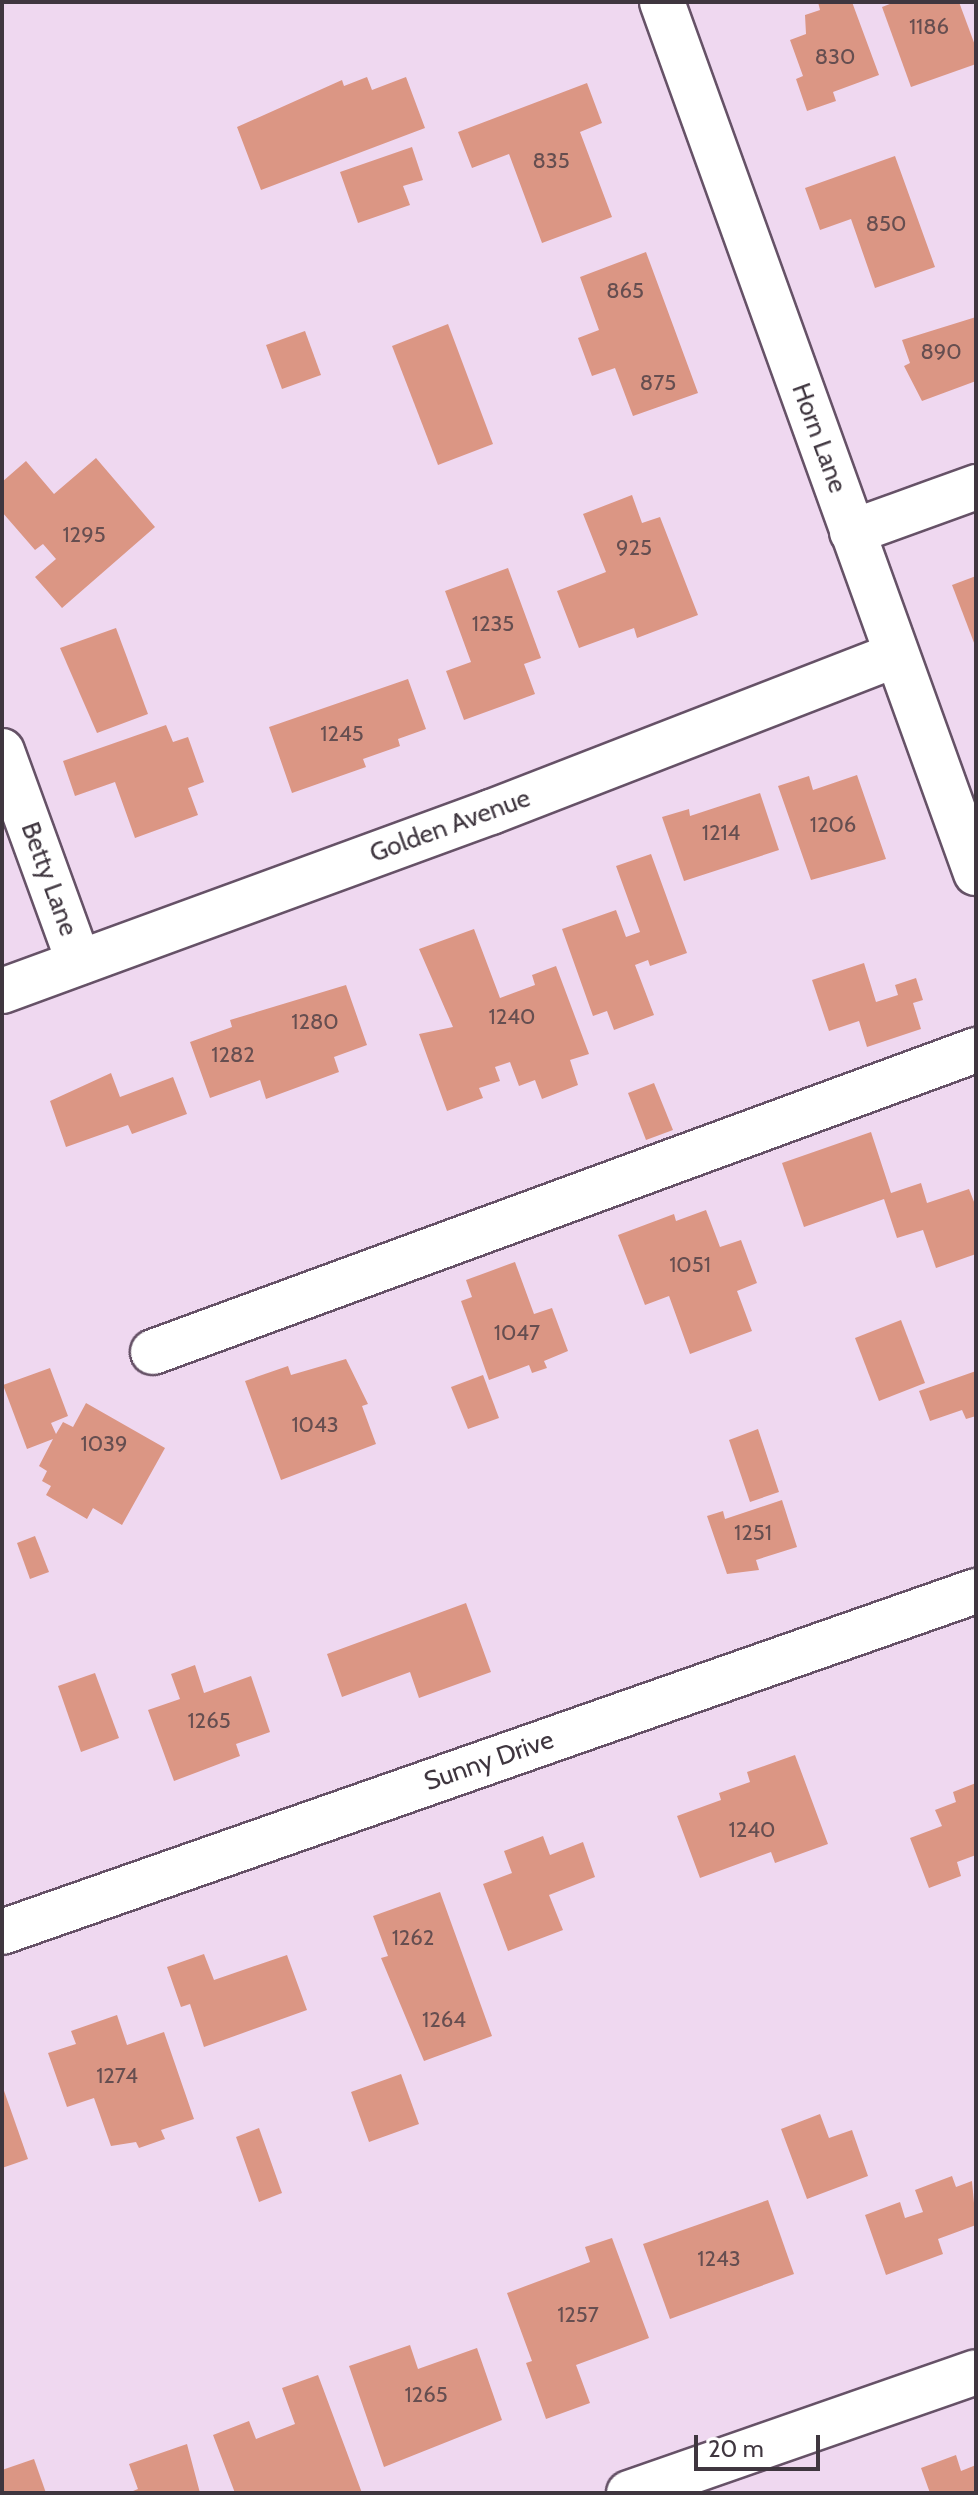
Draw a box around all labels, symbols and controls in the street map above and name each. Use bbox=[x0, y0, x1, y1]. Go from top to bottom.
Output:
house number: 1186 bbox=[909, 14, 949, 40]
house number: 830 bbox=[815, 44, 855, 70]
house number: 835 bbox=[532, 148, 570, 174]
house number: 850 bbox=[866, 211, 906, 237]
house number: 865 bbox=[606, 278, 644, 304]
house number: 890 bbox=[920, 339, 962, 365]
house number: 875 bbox=[640, 370, 676, 396]
street label: Horn Lane bbox=[785, 379, 853, 497]
house number: 1295 bbox=[62, 522, 106, 548]
house number: 925 bbox=[616, 535, 652, 561]
house number: 1235 bbox=[472, 611, 514, 637]
house number: 1245 bbox=[320, 721, 364, 747]
street label: Golden Avenue bbox=[366, 783, 534, 869]
house number: 1206 bbox=[810, 812, 856, 838]
street label: Betty Lane bbox=[14, 818, 84, 940]
house number: 1214 bbox=[702, 820, 740, 846]
house number: 1240 bbox=[489, 1004, 535, 1030]
house number: 1280 bbox=[291, 1009, 339, 1035]
house number: 1282 bbox=[211, 1042, 255, 1068]
house number: 1051 bbox=[669, 1252, 711, 1278]
house number: 1047 bbox=[494, 1320, 540, 1346]
house number: 1043 bbox=[291, 1412, 339, 1438]
house number: 1039 bbox=[81, 1431, 127, 1457]
house number: 1251 bbox=[734, 1520, 772, 1546]
house number: 1265 bbox=[187, 1708, 231, 1734]
street label: Sunny Drive bbox=[420, 1724, 558, 1798]
house number: 1240 bbox=[729, 1817, 775, 1843]
house number: 1262 bbox=[392, 1925, 434, 1951]
house number: 1264 bbox=[422, 2007, 466, 2033]
house number: 1274 bbox=[96, 2063, 138, 2089]
house number: 1243 bbox=[697, 2246, 741, 2272]
house number: 1257 bbox=[557, 2302, 599, 2328]
house number: 1265 bbox=[404, 2382, 448, 2408]
scale bar bbox=[698, 2419, 824, 2469]
text: 20 m bbox=[708, 2434, 764, 2463]

